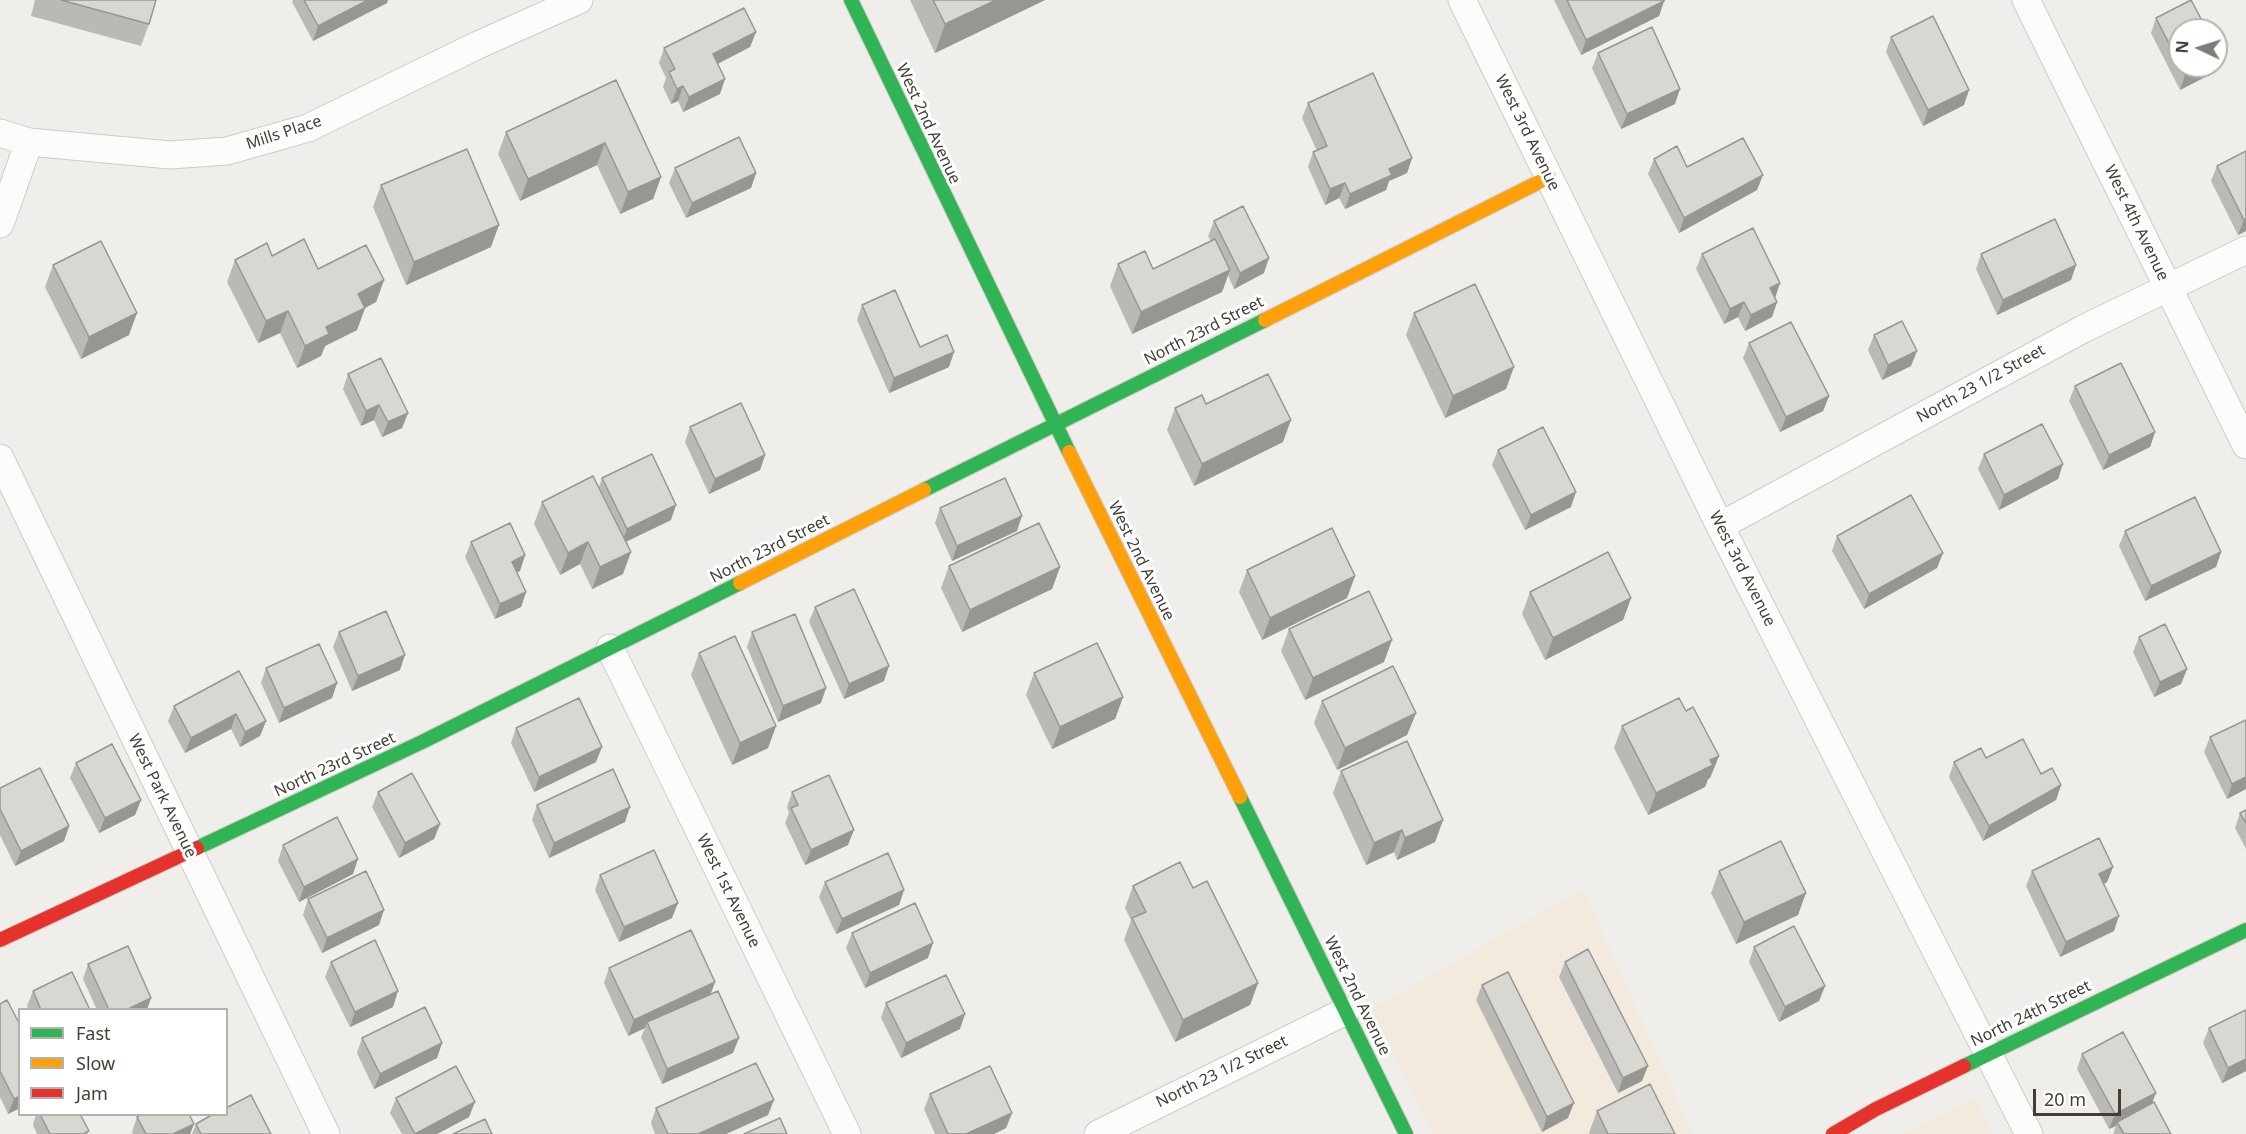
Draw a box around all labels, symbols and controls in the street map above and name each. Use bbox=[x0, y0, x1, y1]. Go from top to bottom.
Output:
north arrow bbox=[2168, 18, 2228, 78]
text: N bbox=[2171, 40, 2193, 54]
street label: West 2nd Avenue bbox=[892, 61, 964, 187]
street label: West 3rd Avenue bbox=[1491, 72, 1563, 194]
street label: Mills Place bbox=[244, 112, 324, 154]
street label: West 4th Avenue bbox=[2100, 162, 2172, 284]
street label: North 23rd Street bbox=[1141, 293, 1267, 369]
street label: North 23 1/2 Street bbox=[1913, 341, 2049, 427]
street label: West 2nd Avenue bbox=[1104, 498, 1178, 624]
street label: West 3rd Avenue bbox=[1705, 508, 1779, 630]
street label: North 23rd Street bbox=[707, 511, 833, 587]
street label: North 23rd Street bbox=[271, 729, 399, 801]
street label: West Park Avenue bbox=[124, 731, 200, 861]
street label: West 1st Avenue bbox=[692, 831, 764, 951]
street label: West 2nd Avenue bbox=[1320, 933, 1394, 1059]
street label: North 24th Street bbox=[1968, 977, 2094, 1051]
legend bbox=[18, 1008, 228, 1116]
text: Fast bbox=[76, 1021, 111, 1045]
street label: North 23 1/2 Street bbox=[1153, 1032, 1291, 1112]
text: Slow bbox=[76, 1051, 115, 1075]
scale bar bbox=[2036, 1077, 2124, 1115]
text: Jam bbox=[76, 1081, 108, 1105]
text: 20 m bbox=[2044, 1087, 2086, 1111]

